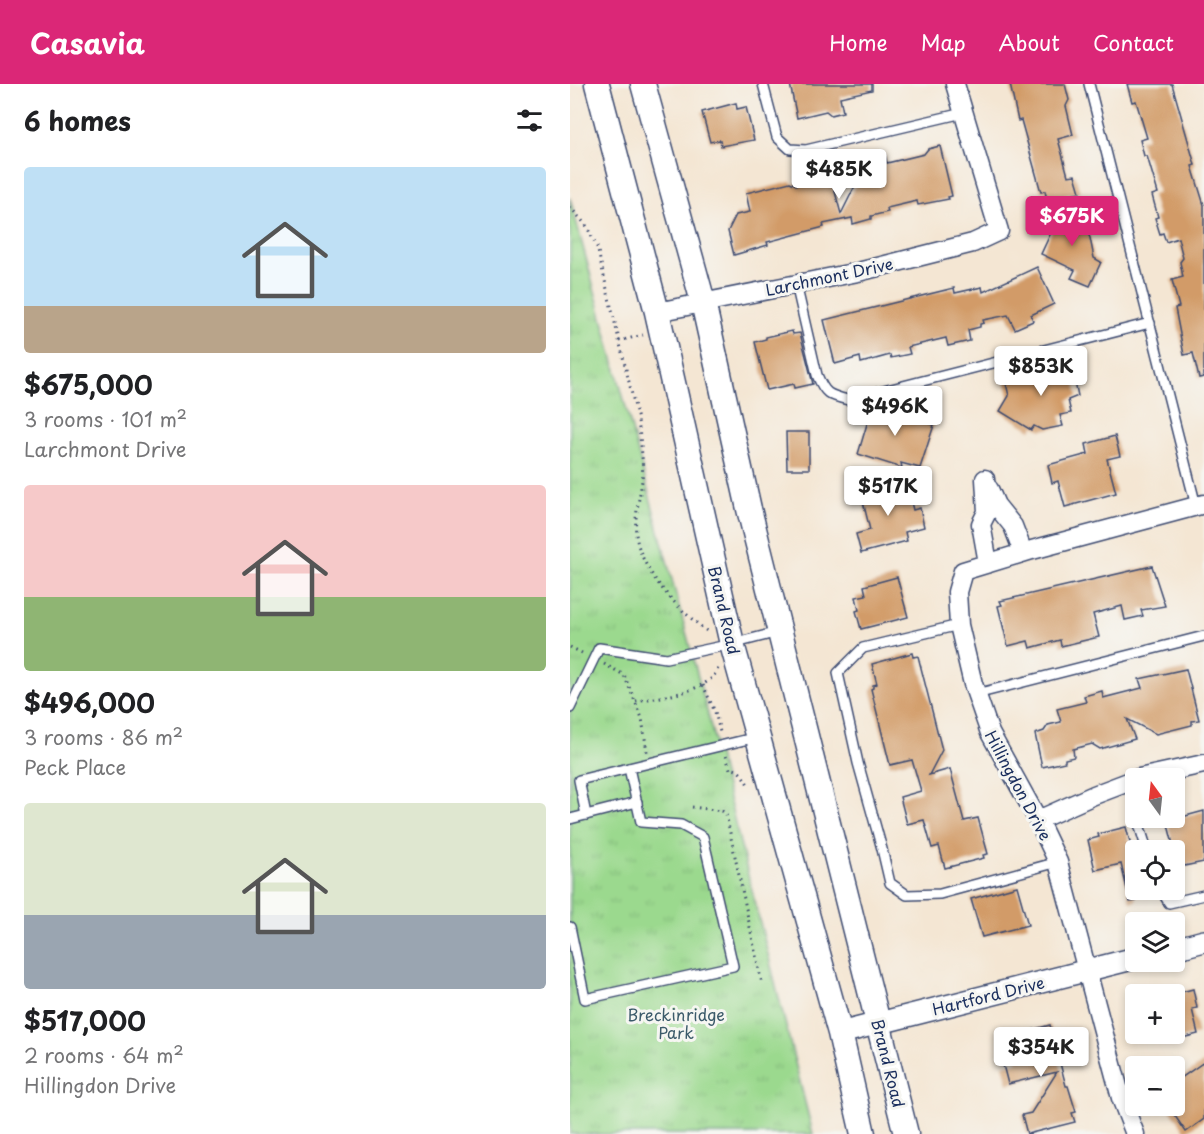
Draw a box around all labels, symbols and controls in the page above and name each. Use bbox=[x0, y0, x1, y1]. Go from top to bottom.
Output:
text: Casavia bbox=[30, 21, 145, 64]
text: Home bbox=[829, 26, 888, 58]
text: Map bbox=[921, 26, 966, 58]
text: About bbox=[999, 26, 1060, 58]
text: Contact bbox=[1093, 26, 1174, 58]
text: 6 homes bbox=[24, 101, 131, 140]
icon: filters bbox=[513, 104, 546, 137]
pin: $485K bbox=[797, 149, 881, 200]
text: $485K bbox=[806, 153, 872, 183]
pin: $675K bbox=[1030, 196, 1114, 247]
text: $675K bbox=[1040, 200, 1104, 230]
icon: home bbox=[231, 206, 339, 314]
street label: Larchmont Drive bbox=[763, 251, 895, 301]
pin: $853K bbox=[999, 346, 1083, 397]
text: $853K bbox=[1008, 350, 1074, 380]
text: $675,000 bbox=[24, 365, 153, 404]
pin: $496K bbox=[853, 386, 937, 437]
text: $496K bbox=[861, 390, 929, 420]
text: 3 rooms · 101 m² bbox=[24, 404, 187, 434]
text: Larchmont Drive bbox=[24, 434, 186, 464]
pin: $517K bbox=[846, 466, 930, 517]
text: $517K bbox=[858, 470, 918, 500]
icon: home bbox=[231, 524, 339, 632]
street label: Brand Road bbox=[703, 563, 747, 657]
text: $496,000 bbox=[24, 683, 155, 722]
text: 3 rooms · 86 m² bbox=[24, 722, 183, 752]
street label: Hillingdon Drive bbox=[980, 726, 1058, 844]
text: Peck Place bbox=[24, 752, 126, 782]
north arrow bbox=[1125, 768, 1185, 828]
map controls bbox=[1125, 768, 1185, 1116]
button: locate bbox=[1125, 840, 1185, 900]
icon: home bbox=[231, 842, 339, 950]
button: layers bbox=[1125, 912, 1185, 972]
street label: Hartford Drive bbox=[929, 969, 1047, 1021]
button: + bbox=[1125, 984, 1185, 1044]
text: $517,000 bbox=[24, 1001, 146, 1040]
park label: Breckinridge Park bbox=[627, 1002, 725, 1044]
street label: Brand Road bbox=[866, 1016, 912, 1110]
pin: $354K bbox=[999, 1027, 1083, 1078]
text: $354K bbox=[1008, 1031, 1074, 1061]
text: 2 rooms · 64 m² bbox=[24, 1040, 184, 1070]
button: − bbox=[1125, 1056, 1185, 1116]
text: Hillingdon Drive bbox=[24, 1070, 176, 1100]

